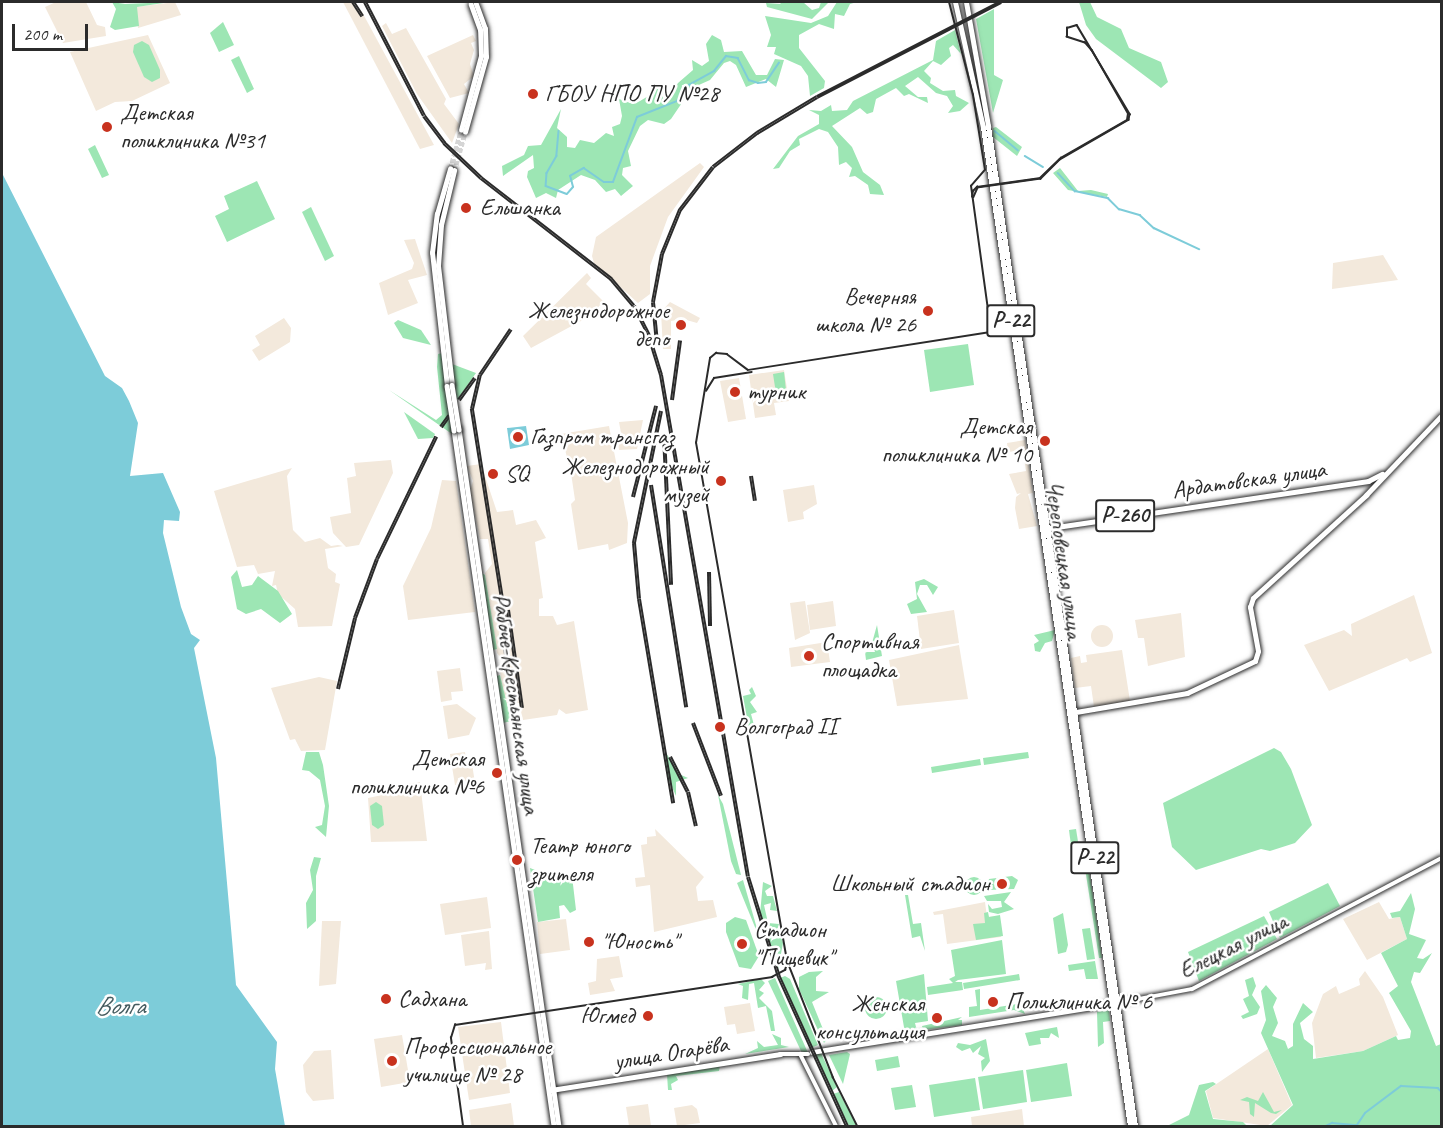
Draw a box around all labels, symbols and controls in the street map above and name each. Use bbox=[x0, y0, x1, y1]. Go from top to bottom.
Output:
scale bar bbox=[15, 12, 92, 50]
text: 200 m bbox=[23, 23, 62, 45]
place label: ГБОУ НПО ПУ №28 bbox=[545, 80, 719, 108]
marker: ГБОУ НПО ПУ №28 bbox=[526, 87, 540, 101]
place label: Детская поликлиника №31 bbox=[120, 99, 265, 155]
marker: Детская поликлиника №31 bbox=[98, 118, 116, 136]
place label: Ельшанка bbox=[480, 194, 560, 222]
marker: Ельшанка bbox=[457, 199, 475, 217]
place label: Вечерняя школа № 26 bbox=[815, 283, 916, 339]
place label: Железнодорожное депо bbox=[528, 297, 669, 353]
road number: Р-22 bbox=[986, 302, 1036, 340]
marker: Вечерняя школа № 26 bbox=[921, 304, 935, 318]
marker: Железнодорожное депо bbox=[674, 318, 688, 332]
place label: турник bbox=[747, 378, 805, 406]
marker: турник bbox=[728, 385, 742, 399]
place label: Детская поликлиника № 10 bbox=[881, 413, 1032, 469]
place label: Газпром трансгаз bbox=[530, 423, 672, 451]
marker: Газпром трансгаз bbox=[511, 430, 525, 444]
marker: Детская поликлиника № 10 bbox=[1036, 432, 1054, 450]
place label: Железнодорожный музей bbox=[562, 453, 709, 509]
street label: Ардатовская улица bbox=[1170, 455, 1328, 505]
place label: SQ bbox=[505, 460, 528, 488]
marker: SQ bbox=[486, 467, 500, 481]
marker: Железнодорожный музей bbox=[714, 474, 728, 488]
street label: Череповецкая улица bbox=[1039, 479, 1089, 641]
road number: Р-260 bbox=[1095, 497, 1155, 535]
street label: Рабоче-Крестьянская улица bbox=[486, 591, 546, 817]
place label: Спортивная площадка bbox=[821, 628, 919, 684]
marker: Спортивная площадка bbox=[802, 649, 816, 663]
place label: Волгоград II bbox=[734, 713, 837, 741]
marker: Волгоград II bbox=[711, 718, 729, 736]
place label: Детская поликлиника №6 bbox=[350, 745, 484, 801]
marker: Детская поликлиника №6 bbox=[488, 764, 506, 782]
place label: Театр юного зрителя bbox=[530, 832, 629, 888]
road number: Р-22 bbox=[1070, 839, 1120, 877]
marker: Театр юного зрителя bbox=[508, 851, 526, 869]
place label: Школьный стадион bbox=[830, 870, 990, 898]
marker: Школьный стадион bbox=[995, 877, 1009, 891]
street label: Елецкая улица bbox=[1174, 907, 1292, 985]
place label: Стадион "Пищевик" bbox=[754, 916, 833, 972]
place label: "Юность" bbox=[601, 928, 678, 956]
marker: "Юность" bbox=[582, 935, 596, 949]
marker: Стадион "Пищевик" bbox=[735, 937, 749, 951]
place label: Садхана bbox=[398, 985, 466, 1013]
place label: Поликлиника № 6 bbox=[1006, 988, 1152, 1016]
water label: Волга bbox=[95, 990, 145, 1022]
place label: Женская консультация bbox=[815, 990, 924, 1046]
marker: Садхана bbox=[379, 992, 393, 1006]
marker: Поликлиника № 6 bbox=[984, 993, 1002, 1011]
place label: Югмед bbox=[580, 1002, 634, 1030]
marker: Югмед bbox=[639, 1007, 657, 1025]
marker: Женская консультация bbox=[928, 1009, 946, 1027]
street label: улица Огарёва bbox=[612, 1030, 730, 1076]
place label: Профессиональное училище № 28 bbox=[404, 1033, 551, 1089]
marker: Профессиональное училище № 28 bbox=[385, 1054, 399, 1068]

